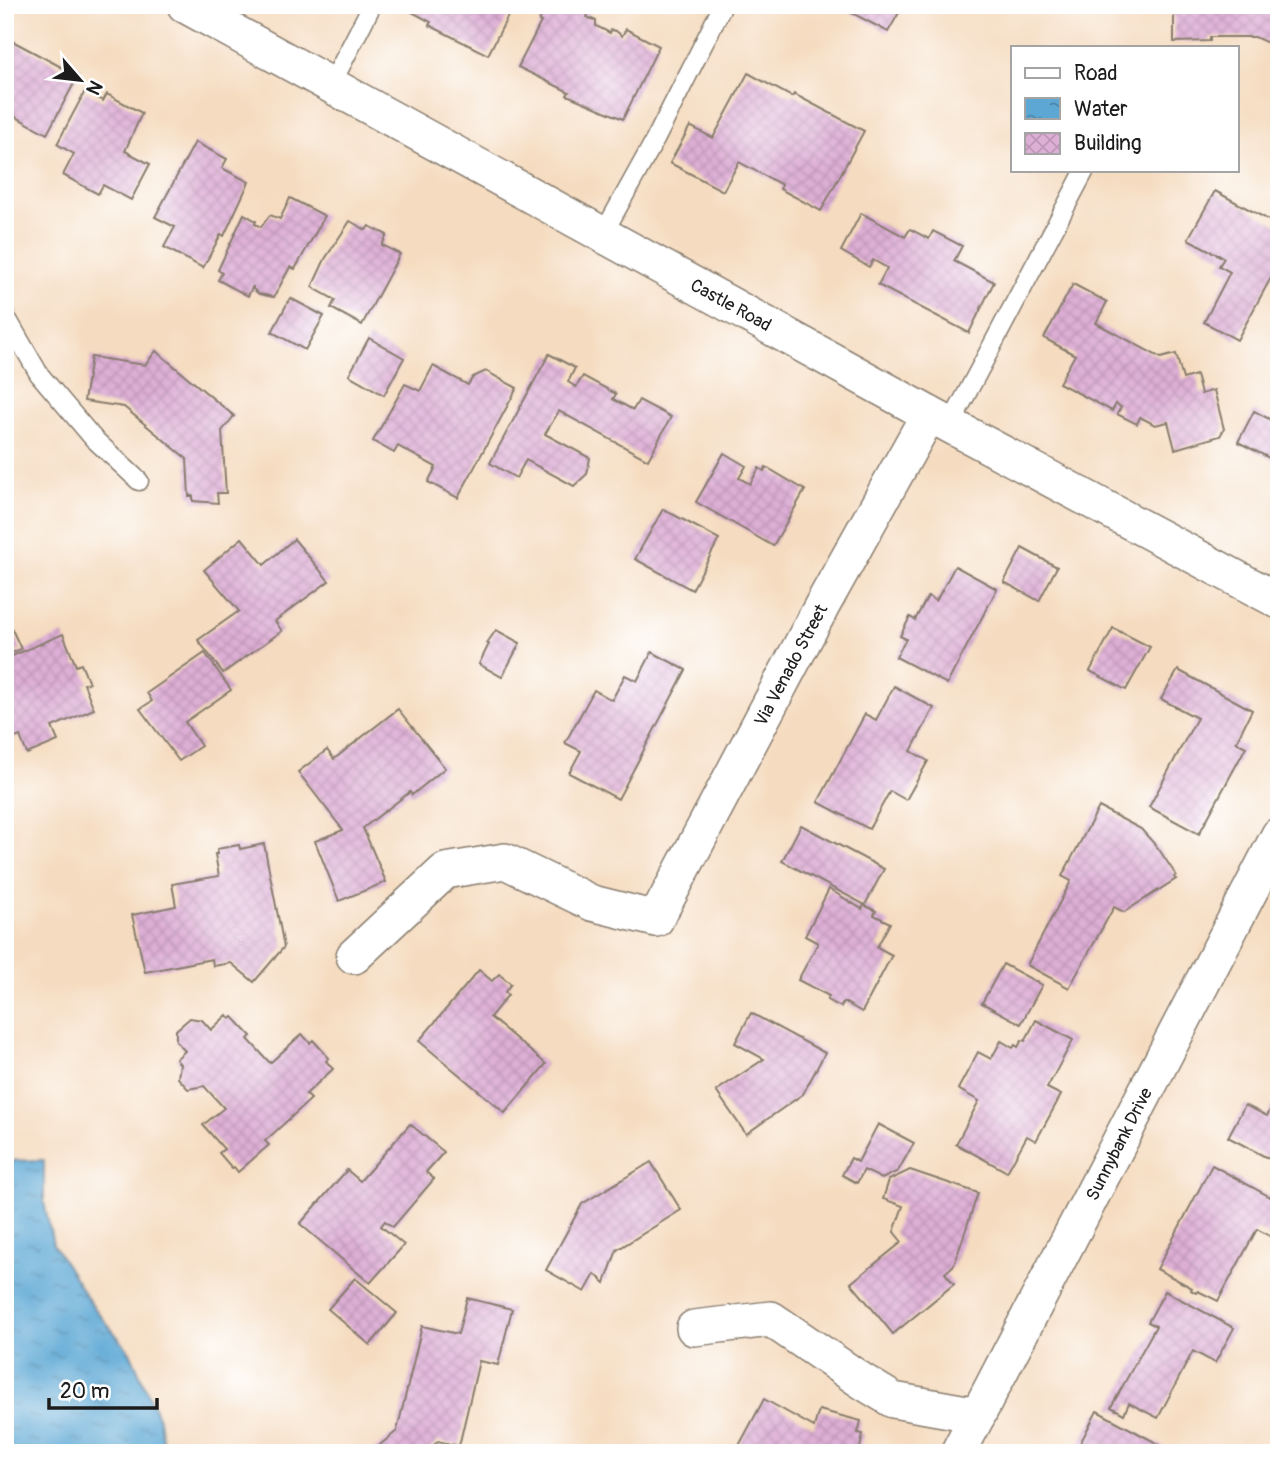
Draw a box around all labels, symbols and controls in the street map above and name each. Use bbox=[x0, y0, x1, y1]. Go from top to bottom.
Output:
north arrow bbox=[46, 46, 116, 116]
legend bbox=[1011, 46, 1238, 172]
text: Road bbox=[1074, 60, 1118, 87]
text: N bbox=[80, 76, 108, 99]
text: Water bbox=[1074, 96, 1128, 123]
text: Building bbox=[1074, 130, 1141, 157]
street label: Castle Road bbox=[686, 274, 775, 337]
street label: Via Venado Street bbox=[750, 600, 834, 730]
street label: Sunnybank Drive bbox=[1081, 1084, 1158, 1205]
scale bar bbox=[49, 1367, 158, 1411]
text: 20 m bbox=[60, 1378, 109, 1405]

